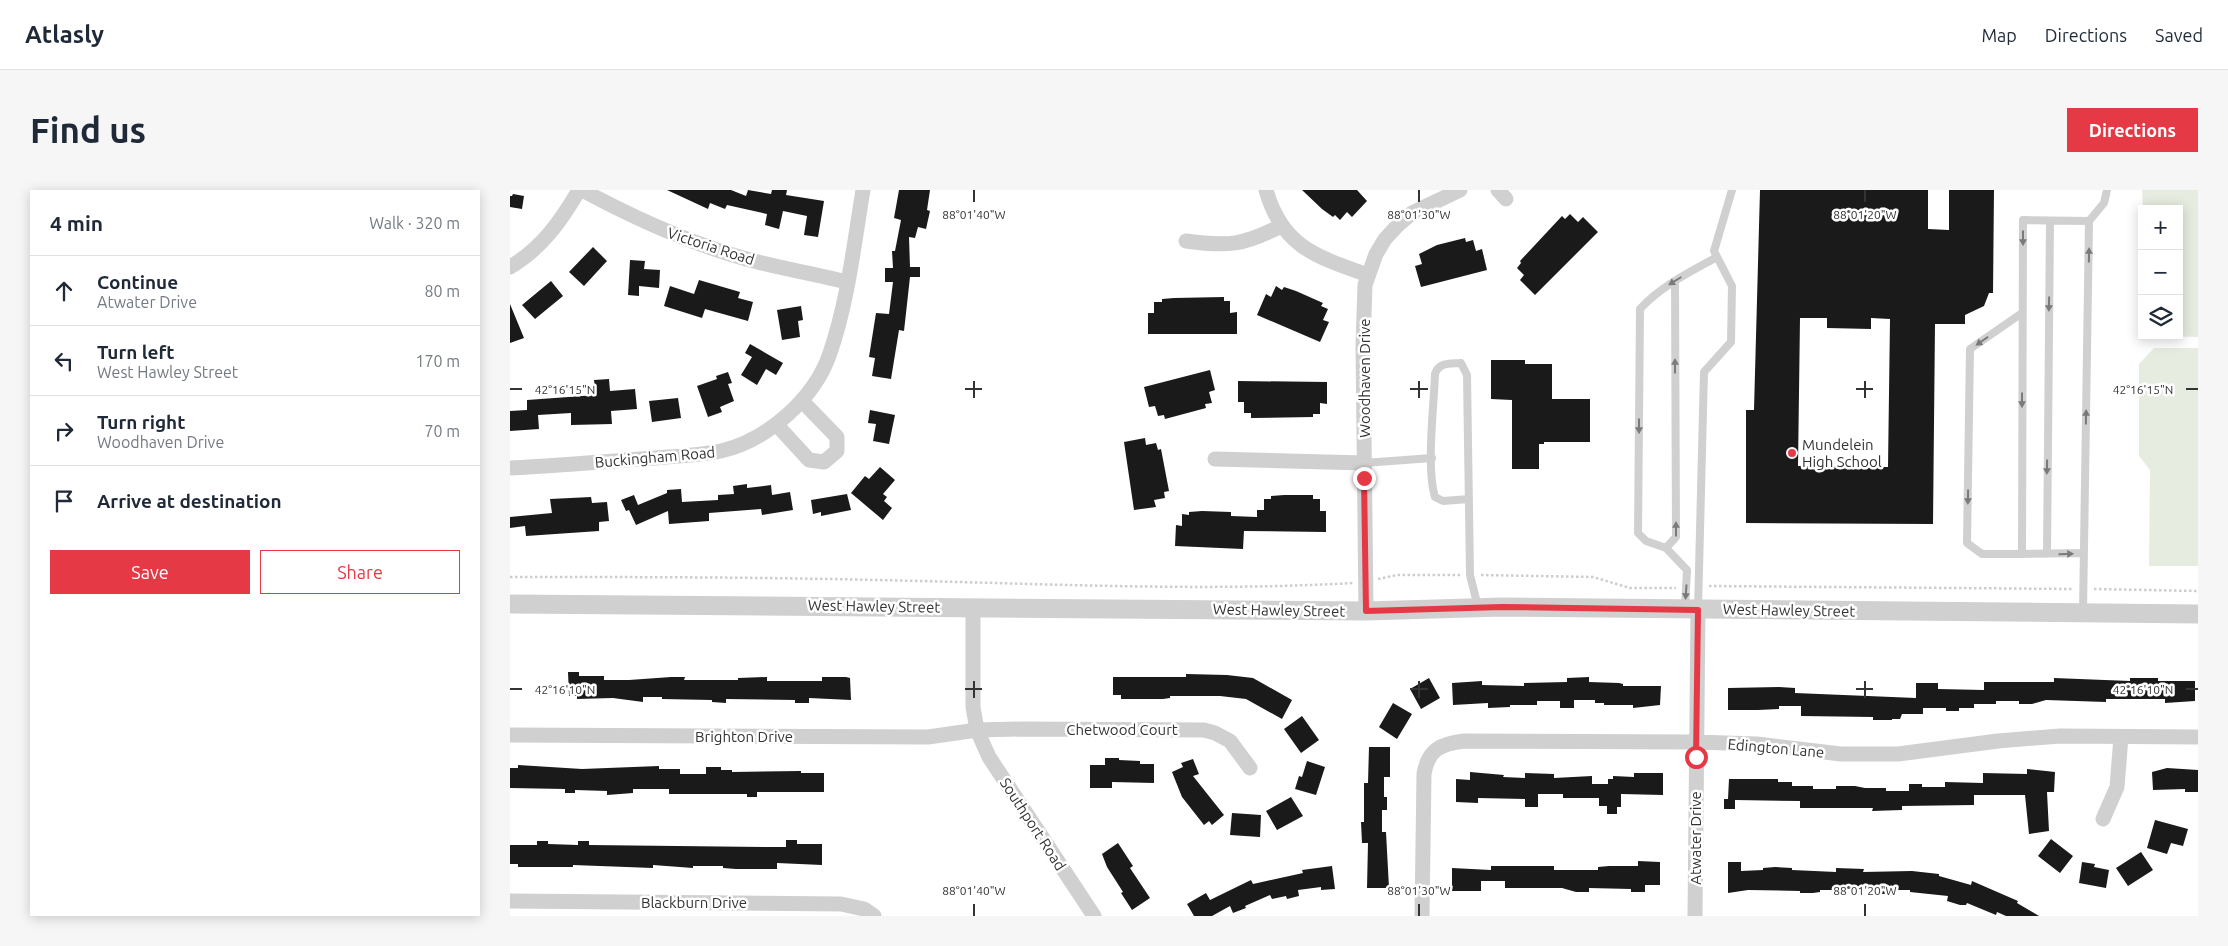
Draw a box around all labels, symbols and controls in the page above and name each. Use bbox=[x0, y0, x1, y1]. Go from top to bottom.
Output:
text: Atlasly bbox=[25, 21, 104, 48]
text: Map bbox=[1981, 25, 2017, 45]
text: Directions bbox=[2045, 25, 2127, 45]
text: Saved bbox=[2155, 25, 2203, 45]
button: Directions bbox=[2067, 108, 2198, 152]
text: Find us bbox=[30, 110, 146, 150]
map controls bbox=[2138, 205, 2183, 340]
button: + bbox=[2138, 205, 2183, 250]
text: 88°01'40"W bbox=[942, 208, 1006, 221]
text: 88°01'30"W bbox=[1387, 208, 1451, 221]
text: 88°01'20"W bbox=[1833, 208, 1897, 221]
text: 4 min bbox=[50, 211, 103, 235]
text: Walk · 320 m bbox=[369, 214, 460, 232]
street label: Victoria Road bbox=[665, 224, 757, 268]
one-way arrow bbox=[2019, 230, 2027, 246]
one-way arrow bbox=[2085, 246, 2093, 262]
button: − bbox=[2138, 250, 2183, 295]
text: Continue bbox=[97, 271, 178, 293]
icon: ahead bbox=[50, 277, 78, 305]
one-way arrow bbox=[1669, 277, 1682, 286]
text: 80 m bbox=[424, 282, 460, 300]
text: Atwater Drive bbox=[97, 293, 197, 311]
button: layers bbox=[2138, 295, 2183, 340]
one-way arrow bbox=[2045, 297, 2053, 313]
street label: Woodhaven Drive bbox=[1356, 318, 1373, 438]
one-way arrow bbox=[1975, 336, 1989, 346]
text: Turn left bbox=[97, 341, 175, 363]
icon: left bbox=[50, 347, 78, 375]
text: 170 m bbox=[415, 352, 460, 370]
one-way arrow bbox=[1671, 358, 1679, 374]
text: West Hawley Street bbox=[97, 363, 238, 381]
text: 42°16'15"N bbox=[535, 383, 595, 396]
text: 42°16'15"N bbox=[2113, 383, 2173, 396]
one-way arrow bbox=[2018, 393, 2026, 409]
one-way arrow bbox=[2082, 409, 2090, 425]
text: Turn right bbox=[97, 411, 185, 433]
icon: right bbox=[50, 417, 78, 445]
one-way arrow bbox=[1635, 419, 1643, 435]
text: 70 m bbox=[424, 422, 460, 440]
text: Woodhaven Drive bbox=[97, 433, 224, 451]
place label: Mundelein High School bbox=[1802, 436, 1882, 470]
street label: Buckingham Road bbox=[594, 443, 716, 471]
marker: Mundelein High School bbox=[1786, 447, 1798, 459]
one-way arrow bbox=[2043, 459, 2051, 475]
route end bbox=[1353, 467, 1376, 490]
icon: arrive bbox=[50, 487, 78, 515]
text: Arrive at destination bbox=[97, 490, 282, 512]
one-way arrow bbox=[1964, 490, 1972, 506]
one-way arrow bbox=[1672, 520, 1680, 536]
button: Save bbox=[50, 550, 250, 594]
button: Share bbox=[260, 550, 460, 594]
one-way arrow bbox=[2058, 550, 2074, 558]
one-way arrow bbox=[1681, 584, 1689, 600]
street label: West Hawley Street bbox=[808, 596, 940, 616]
street label: West Hawley Street bbox=[1213, 600, 1345, 620]
street label: West Hawley Street bbox=[1723, 600, 1855, 620]
text: 42°16'10"N bbox=[535, 683, 595, 696]
text: 42°16'10"N bbox=[2113, 683, 2173, 696]
street label: Chetwood Court bbox=[1066, 721, 1178, 738]
street label: Brighton Drive bbox=[695, 728, 793, 745]
street label: Edington Lane bbox=[1727, 735, 1825, 761]
route start bbox=[1685, 746, 1708, 769]
street label: Southport Road bbox=[997, 775, 1069, 873]
street label: Atwater Drive bbox=[1687, 791, 1704, 885]
text: 88°01'40"W bbox=[942, 884, 1006, 897]
text: 88°01'30"W bbox=[1387, 884, 1451, 897]
text: 88°01'20"W bbox=[1833, 884, 1897, 897]
street label: Blackburn Drive bbox=[641, 894, 747, 911]

